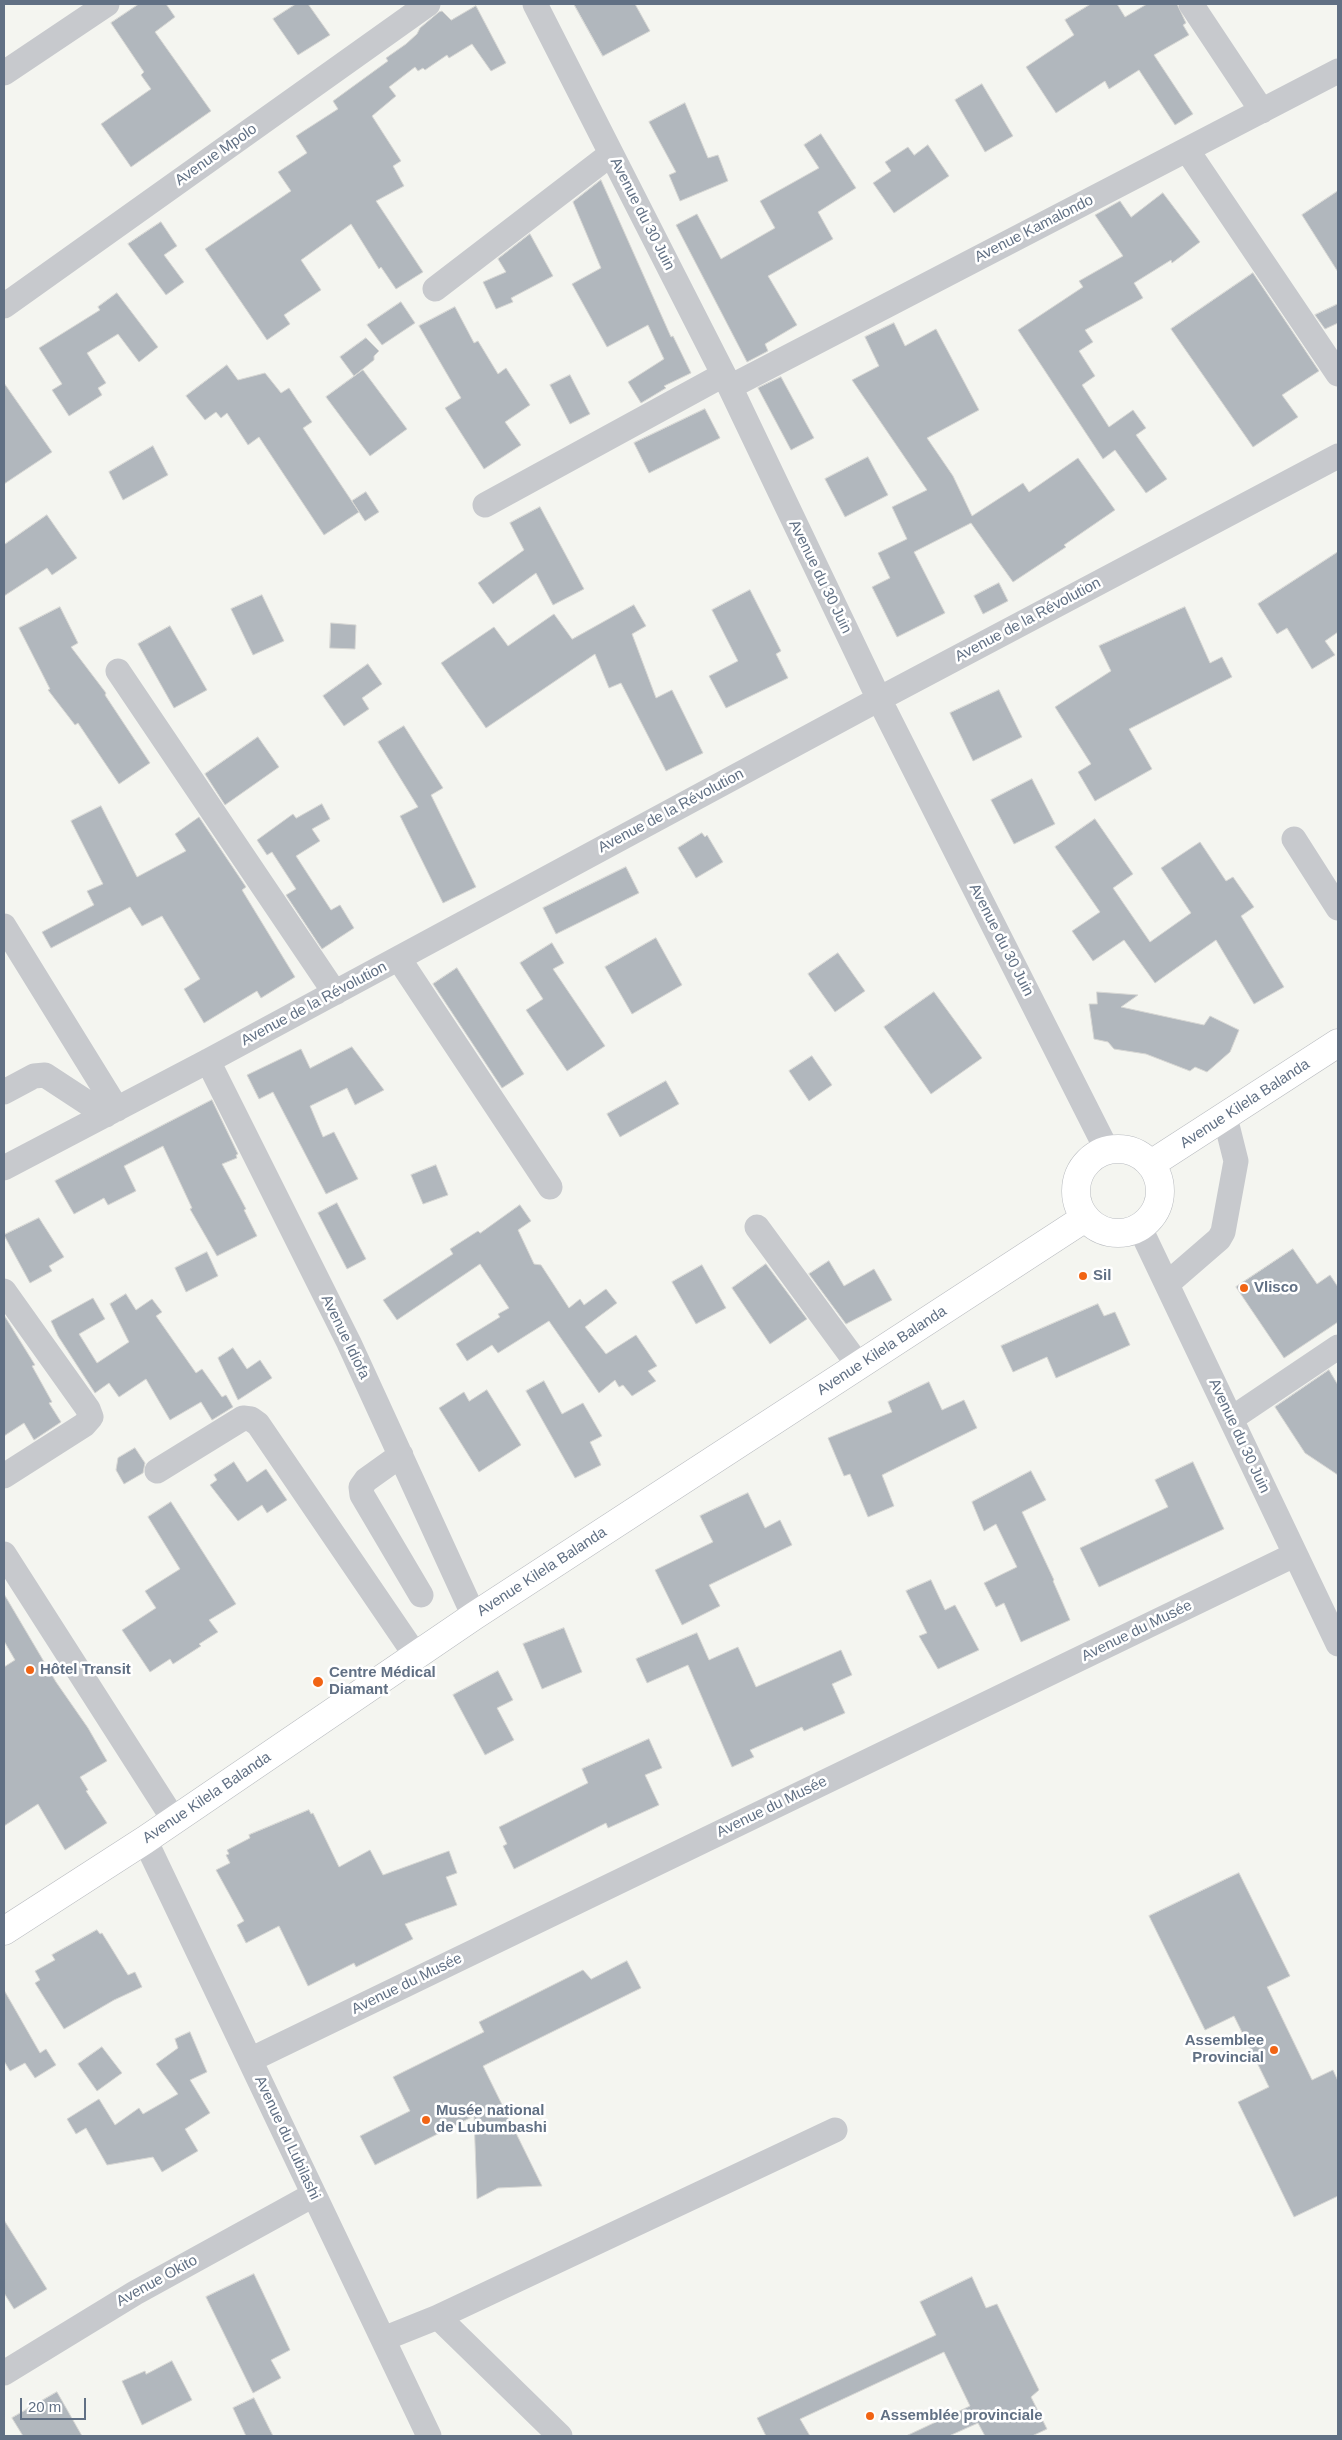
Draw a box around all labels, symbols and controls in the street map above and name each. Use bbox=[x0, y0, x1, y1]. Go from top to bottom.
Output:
street label: Avenue Mpolo bbox=[172, 120, 260, 190]
street label: Avenue du 30 Juin bbox=[606, 155, 678, 273]
street label: Avenue Kamalondo bbox=[972, 191, 1096, 267]
street label: Avenue du 30 Juin bbox=[785, 517, 855, 637]
street label: Avenue de la Révolution bbox=[952, 574, 1104, 666]
street label: Avenue de la Révolution bbox=[595, 765, 747, 857]
street label: Avenue du 30 Juin bbox=[965, 881, 1037, 999]
street label: Avenue de la Révolution bbox=[238, 958, 390, 1050]
street label: Avenue Kilela Balanda bbox=[1177, 1055, 1313, 1153]
place label: Sil bbox=[1093, 1267, 1111, 1285]
marker: Sil bbox=[1077, 1270, 1089, 1282]
place label: Vlisco bbox=[1254, 1279, 1298, 1297]
marker: Vlisco bbox=[1238, 1282, 1250, 1294]
street label: Avenue Idiofa bbox=[317, 1292, 373, 1382]
street label: Avenue Kilela Balanda bbox=[814, 1302, 950, 1400]
street label: Avenue du 30 Juin bbox=[1205, 1376, 1273, 1496]
street label: Avenue Kilela Balanda bbox=[474, 1523, 610, 1621]
street label: Avenue du Musée bbox=[1079, 1596, 1195, 1666]
place label: Hôtel Transit bbox=[40, 1661, 131, 1679]
marker: Hôtel Transit bbox=[24, 1664, 36, 1676]
place label: Centre Médical Diamant bbox=[329, 1664, 436, 1699]
marker: Centre Médical Diamant bbox=[311, 1675, 325, 1689]
street label: Avenue Kilela Balanda bbox=[140, 1748, 274, 1848]
street label: Avenue du Musée bbox=[714, 1772, 830, 1842]
street label: Avenue du Musée bbox=[349, 1949, 465, 2019]
place label: Assemblee Provincial bbox=[1185, 2032, 1264, 2067]
marker: Assemblee Provincial bbox=[1268, 2044, 1280, 2056]
street label: Avenue du Lubilashi bbox=[250, 2073, 324, 2203]
place label: Musée national de Lubumbashi bbox=[436, 2102, 547, 2137]
marker: Musée national de Lubumbashi bbox=[420, 2114, 432, 2126]
street label: Avenue Okito bbox=[113, 2251, 201, 2311]
scale bar bbox=[22, 2388, 89, 2420]
text: 20 m bbox=[28, 2398, 61, 2415]
place label: Assemblée provinciale bbox=[880, 2407, 1043, 2425]
marker: Assemblée provinciale bbox=[864, 2410, 876, 2422]

